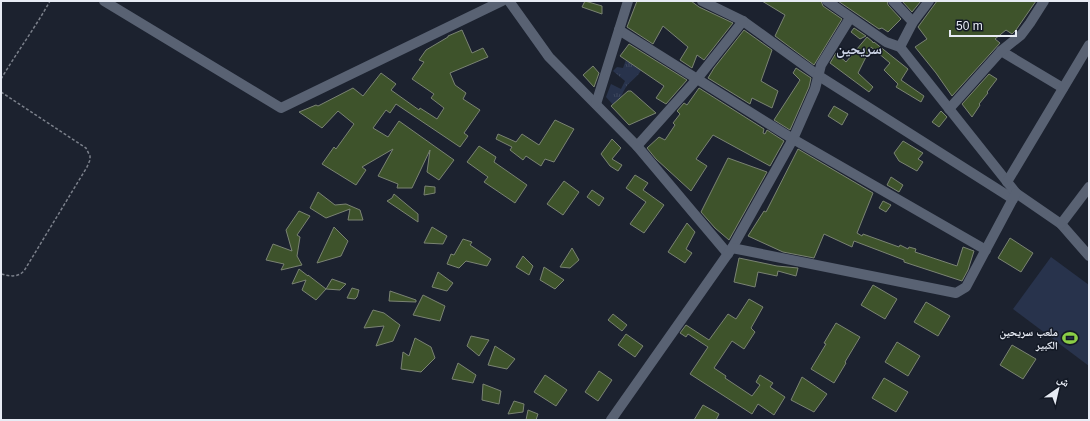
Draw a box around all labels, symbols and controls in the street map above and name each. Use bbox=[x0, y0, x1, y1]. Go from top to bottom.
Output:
scale bar bbox=[950, 12, 1016, 38]
text: 50 m bbox=[956, 19, 983, 33]
district label: سريحين bbox=[836, 40, 882, 58]
place label: ملعب سريحين الكبير bbox=[1000, 326, 1058, 352]
sports icon: ملعب سريحين الكبير bbox=[1061, 329, 1079, 347]
north arrow bbox=[1038, 369, 1078, 409]
text: ش bbox=[1054, 372, 1072, 391]

